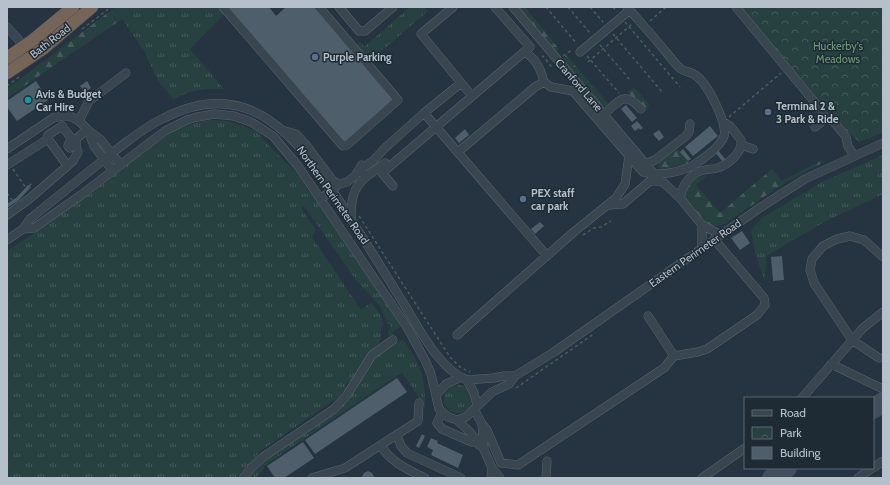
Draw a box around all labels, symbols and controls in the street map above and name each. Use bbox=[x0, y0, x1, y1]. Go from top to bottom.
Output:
street label: Bath Road bbox=[27, 21, 73, 61]
park label: Huckerby's Meadows bbox=[813, 39, 863, 66]
place label: Purple Parking bbox=[323, 50, 392, 64]
marker: Purple Parking bbox=[310, 52, 320, 62]
street label: Cranford Lane bbox=[552, 56, 606, 115]
place label: Avis & Budget Car Hire bbox=[36, 87, 101, 114]
marker: Avis & Budget Car Hire bbox=[23, 95, 33, 105]
place label: Terminal 2 & 3 Park & Ride bbox=[776, 99, 839, 126]
marker: Terminal 2 & 3 Park & Ride bbox=[763, 107, 773, 117]
street label: Northern Perimeter Road bbox=[294, 143, 372, 247]
place label: PEX staff car park bbox=[531, 186, 575, 213]
marker: PEX staff car park bbox=[518, 194, 528, 204]
street label: Eastern Perimeter Road bbox=[646, 216, 744, 290]
legend bbox=[744, 397, 874, 469]
text: Road bbox=[780, 405, 806, 420]
text: Park bbox=[780, 425, 802, 440]
text: Building bbox=[780, 445, 822, 460]

